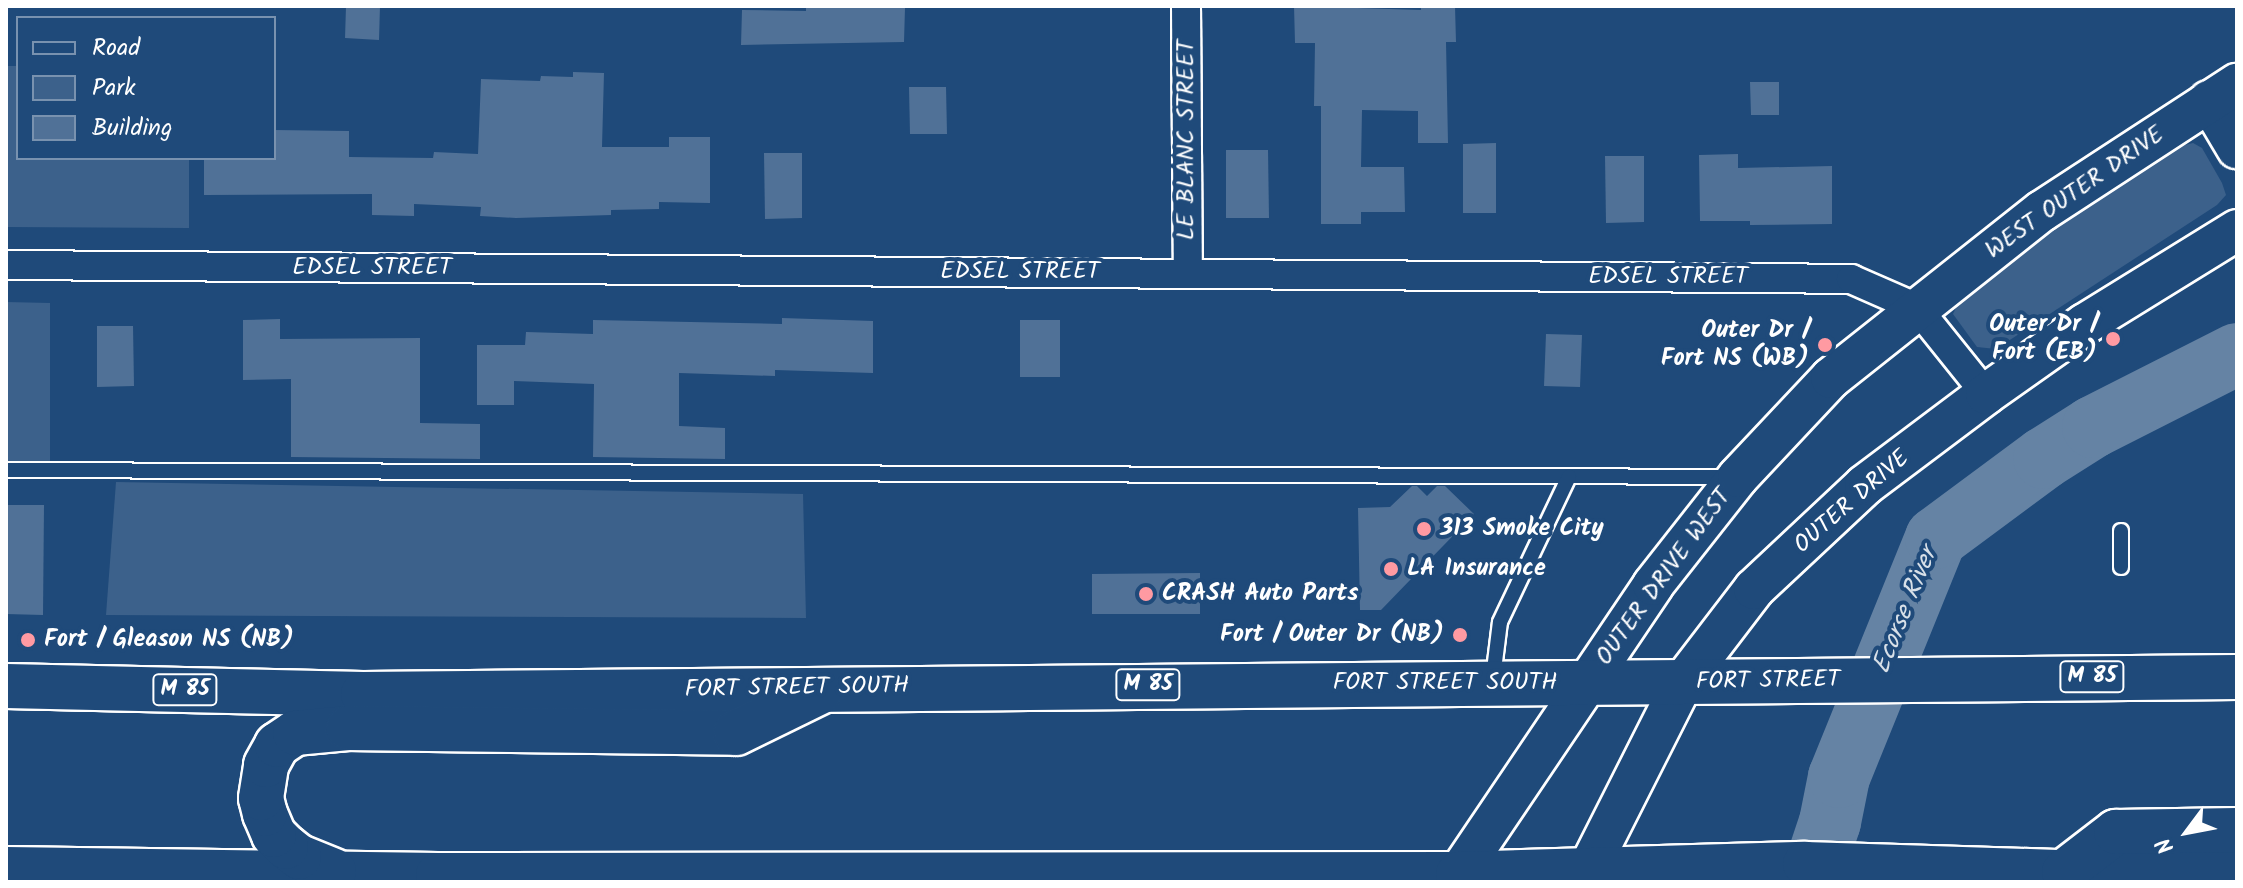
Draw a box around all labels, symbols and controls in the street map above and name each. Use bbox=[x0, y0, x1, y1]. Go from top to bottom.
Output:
legend bbox=[16, 16, 276, 160]
text: Road bbox=[92, 29, 140, 68]
street label: LE BLANC STREET bbox=[1173, 40, 1201, 240]
text: Park bbox=[92, 69, 136, 108]
text: Building bbox=[92, 109, 172, 148]
street label: WEST OUTER DRIVE bbox=[1980, 121, 2170, 265]
street label: EDSEL STREET bbox=[292, 254, 452, 282]
street label: EDSEL STREET bbox=[940, 258, 1100, 286]
street label: EDSEL STREET bbox=[1588, 263, 1748, 291]
place label: Outer Dr / Fort (EB) bbox=[1989, 311, 2097, 367]
place label: Outer Dr / Fort NS (WB) bbox=[1661, 317, 1809, 373]
marker: Outer Dr / Fort (EB) bbox=[2104, 330, 2122, 348]
marker: Outer Dr / Fort NS (WB) bbox=[1816, 336, 1834, 354]
street label: OUTER DRIVE bbox=[1788, 444, 1916, 560]
street label: OUTER DRIVE WEST bbox=[1590, 483, 1738, 671]
place label: 313 Smoke City bbox=[1440, 515, 1604, 543]
marker: 313 Smoke City bbox=[1415, 520, 1433, 538]
water label: Ecorse River bbox=[1867, 543, 1945, 679]
place label: LA Insurance bbox=[1407, 555, 1546, 583]
marker: LA Insurance bbox=[1382, 560, 1400, 578]
place label: CRASH Auto Parts bbox=[1162, 580, 1358, 608]
marker: CRASH Auto Parts bbox=[1137, 585, 1155, 603]
place label: Fort / Outer Dr (NB) bbox=[1220, 621, 1444, 649]
place label: Fort / Gleason NS (NB) bbox=[44, 626, 294, 654]
marker: Fort / Outer Dr (NB) bbox=[1451, 626, 1469, 644]
marker: Fort / Gleason NS (NB) bbox=[19, 631, 37, 649]
road number: M 85 bbox=[2058, 659, 2126, 695]
street label: FORT STREET bbox=[1696, 665, 1840, 697]
road number: M 85 bbox=[1114, 667, 1182, 703]
street label: FORT STREET SOUTH bbox=[1333, 669, 1557, 697]
road number: M 85 bbox=[151, 672, 219, 708]
street label: FORT STREET SOUTH bbox=[684, 672, 910, 704]
north arrow bbox=[2147, 792, 2227, 872]
text: N bbox=[2148, 830, 2185, 860]

